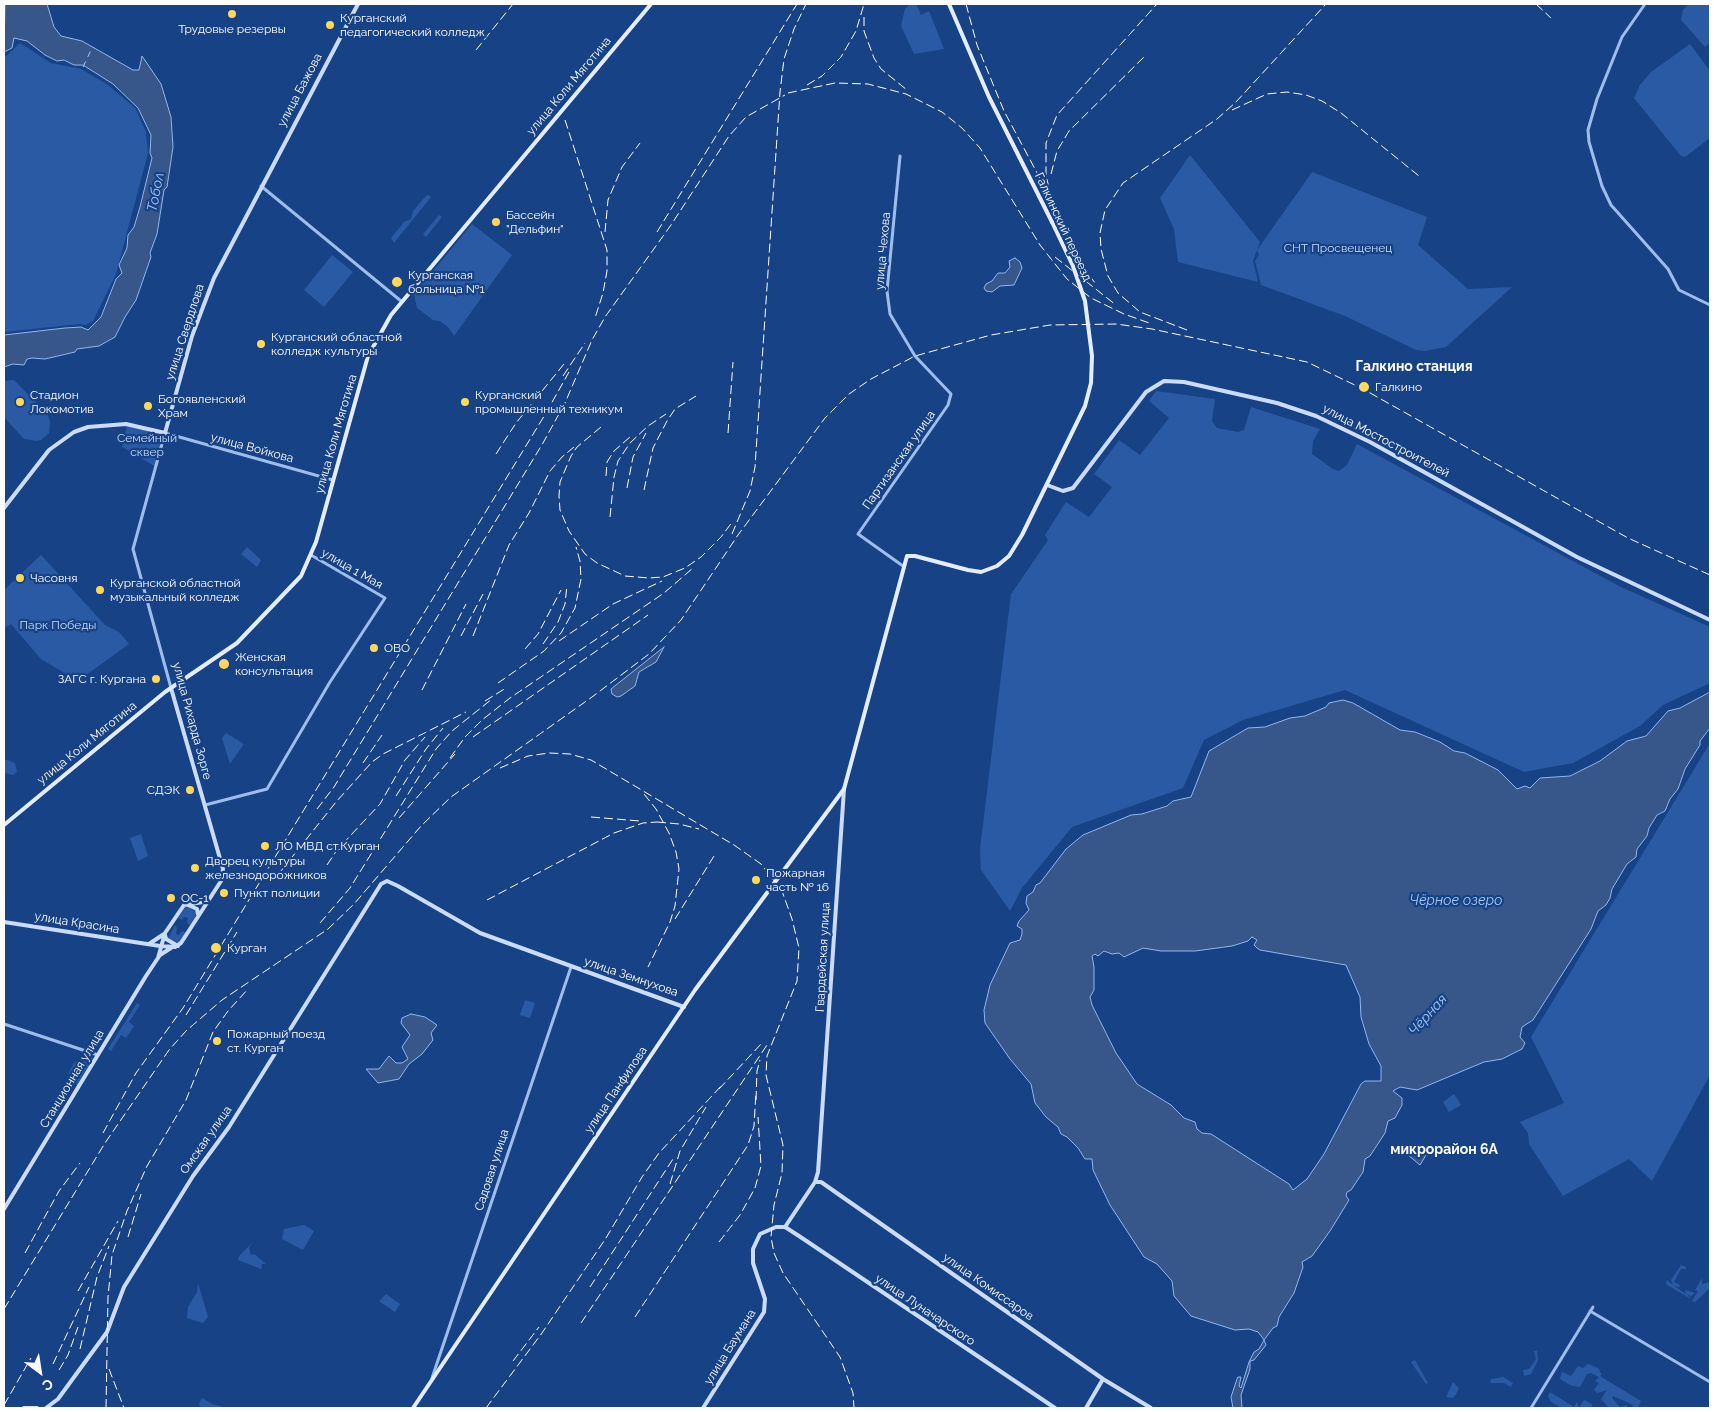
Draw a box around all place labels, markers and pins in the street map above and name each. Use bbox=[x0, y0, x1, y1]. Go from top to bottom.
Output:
marker: Трудовые резервы bbox=[226, 8, 238, 20]
place label: Курганский педагогический колледж bbox=[340, 11, 485, 39]
marker: Курганский педагогический колледж bbox=[324, 19, 336, 31]
place label: Трудовые резервы bbox=[178, 22, 286, 36]
place label: Бассейн "Дельфин" bbox=[506, 208, 564, 236]
marker: Бассейн "Дельфин" bbox=[490, 216, 502, 228]
place label: Курганская больница №1 bbox=[408, 268, 485, 296]
marker: Курганская больница №1 bbox=[390, 275, 404, 289]
place label: Курганский областной колледж культуры bbox=[271, 330, 402, 358]
marker: Курганский областной колледж культуры bbox=[255, 338, 267, 350]
marker: Галкино bbox=[1357, 380, 1371, 394]
place label: Галкино bbox=[1375, 380, 1422, 394]
place label: Стадион Локомотив bbox=[30, 388, 94, 416]
place label: Курганский промышленный техникум bbox=[475, 388, 623, 416]
place label: Богоявленский Храм bbox=[158, 392, 246, 420]
marker: Стадион Локомотив bbox=[14, 396, 26, 408]
marker: Курганский промышленный техникум bbox=[459, 396, 471, 408]
marker: Богоявленский Храм bbox=[142, 400, 154, 412]
place label: Часовня bbox=[30, 571, 78, 585]
marker: Часовня bbox=[14, 572, 26, 584]
place label: Курганской областной музыкальный колледж bbox=[110, 576, 241, 604]
marker: Курганской областной музыкальный колледж bbox=[94, 584, 106, 596]
place label: OBO bbox=[384, 641, 410, 655]
marker: OBO bbox=[368, 642, 380, 654]
place label: Женская консультация bbox=[235, 650, 313, 678]
marker: Женская консультация bbox=[217, 657, 231, 671]
place label: ЗАГС г. Кургана bbox=[58, 672, 146, 686]
marker: ЗАГС г. Кургана bbox=[150, 673, 162, 685]
place label: СДЭК bbox=[147, 783, 180, 797]
marker: СДЭК bbox=[184, 784, 196, 796]
place label: ЛО МВД ст.Курган bbox=[275, 839, 380, 853]
marker: ЛО МВД ст.Курган bbox=[259, 840, 271, 852]
place label: Дворец культуры железнодорожников bbox=[205, 854, 327, 882]
marker: Дворец культуры железнодорожников bbox=[189, 862, 201, 874]
place label: Пожарная часть № 16 bbox=[766, 866, 829, 894]
marker: Пожарная часть № 16 bbox=[750, 874, 762, 886]
place label: Пункт полиции bbox=[234, 886, 320, 900]
marker: Пункт полиции bbox=[218, 887, 230, 899]
place label: ОС-1 bbox=[181, 891, 208, 905]
marker: ОС-1 bbox=[165, 892, 177, 904]
marker: Курган bbox=[209, 941, 223, 955]
place label: Курган bbox=[227, 941, 266, 955]
place label: Пожарный поезд ст. Курган bbox=[227, 1027, 325, 1055]
marker: Пожарный поезд ст. Курган bbox=[211, 1035, 223, 1047]

